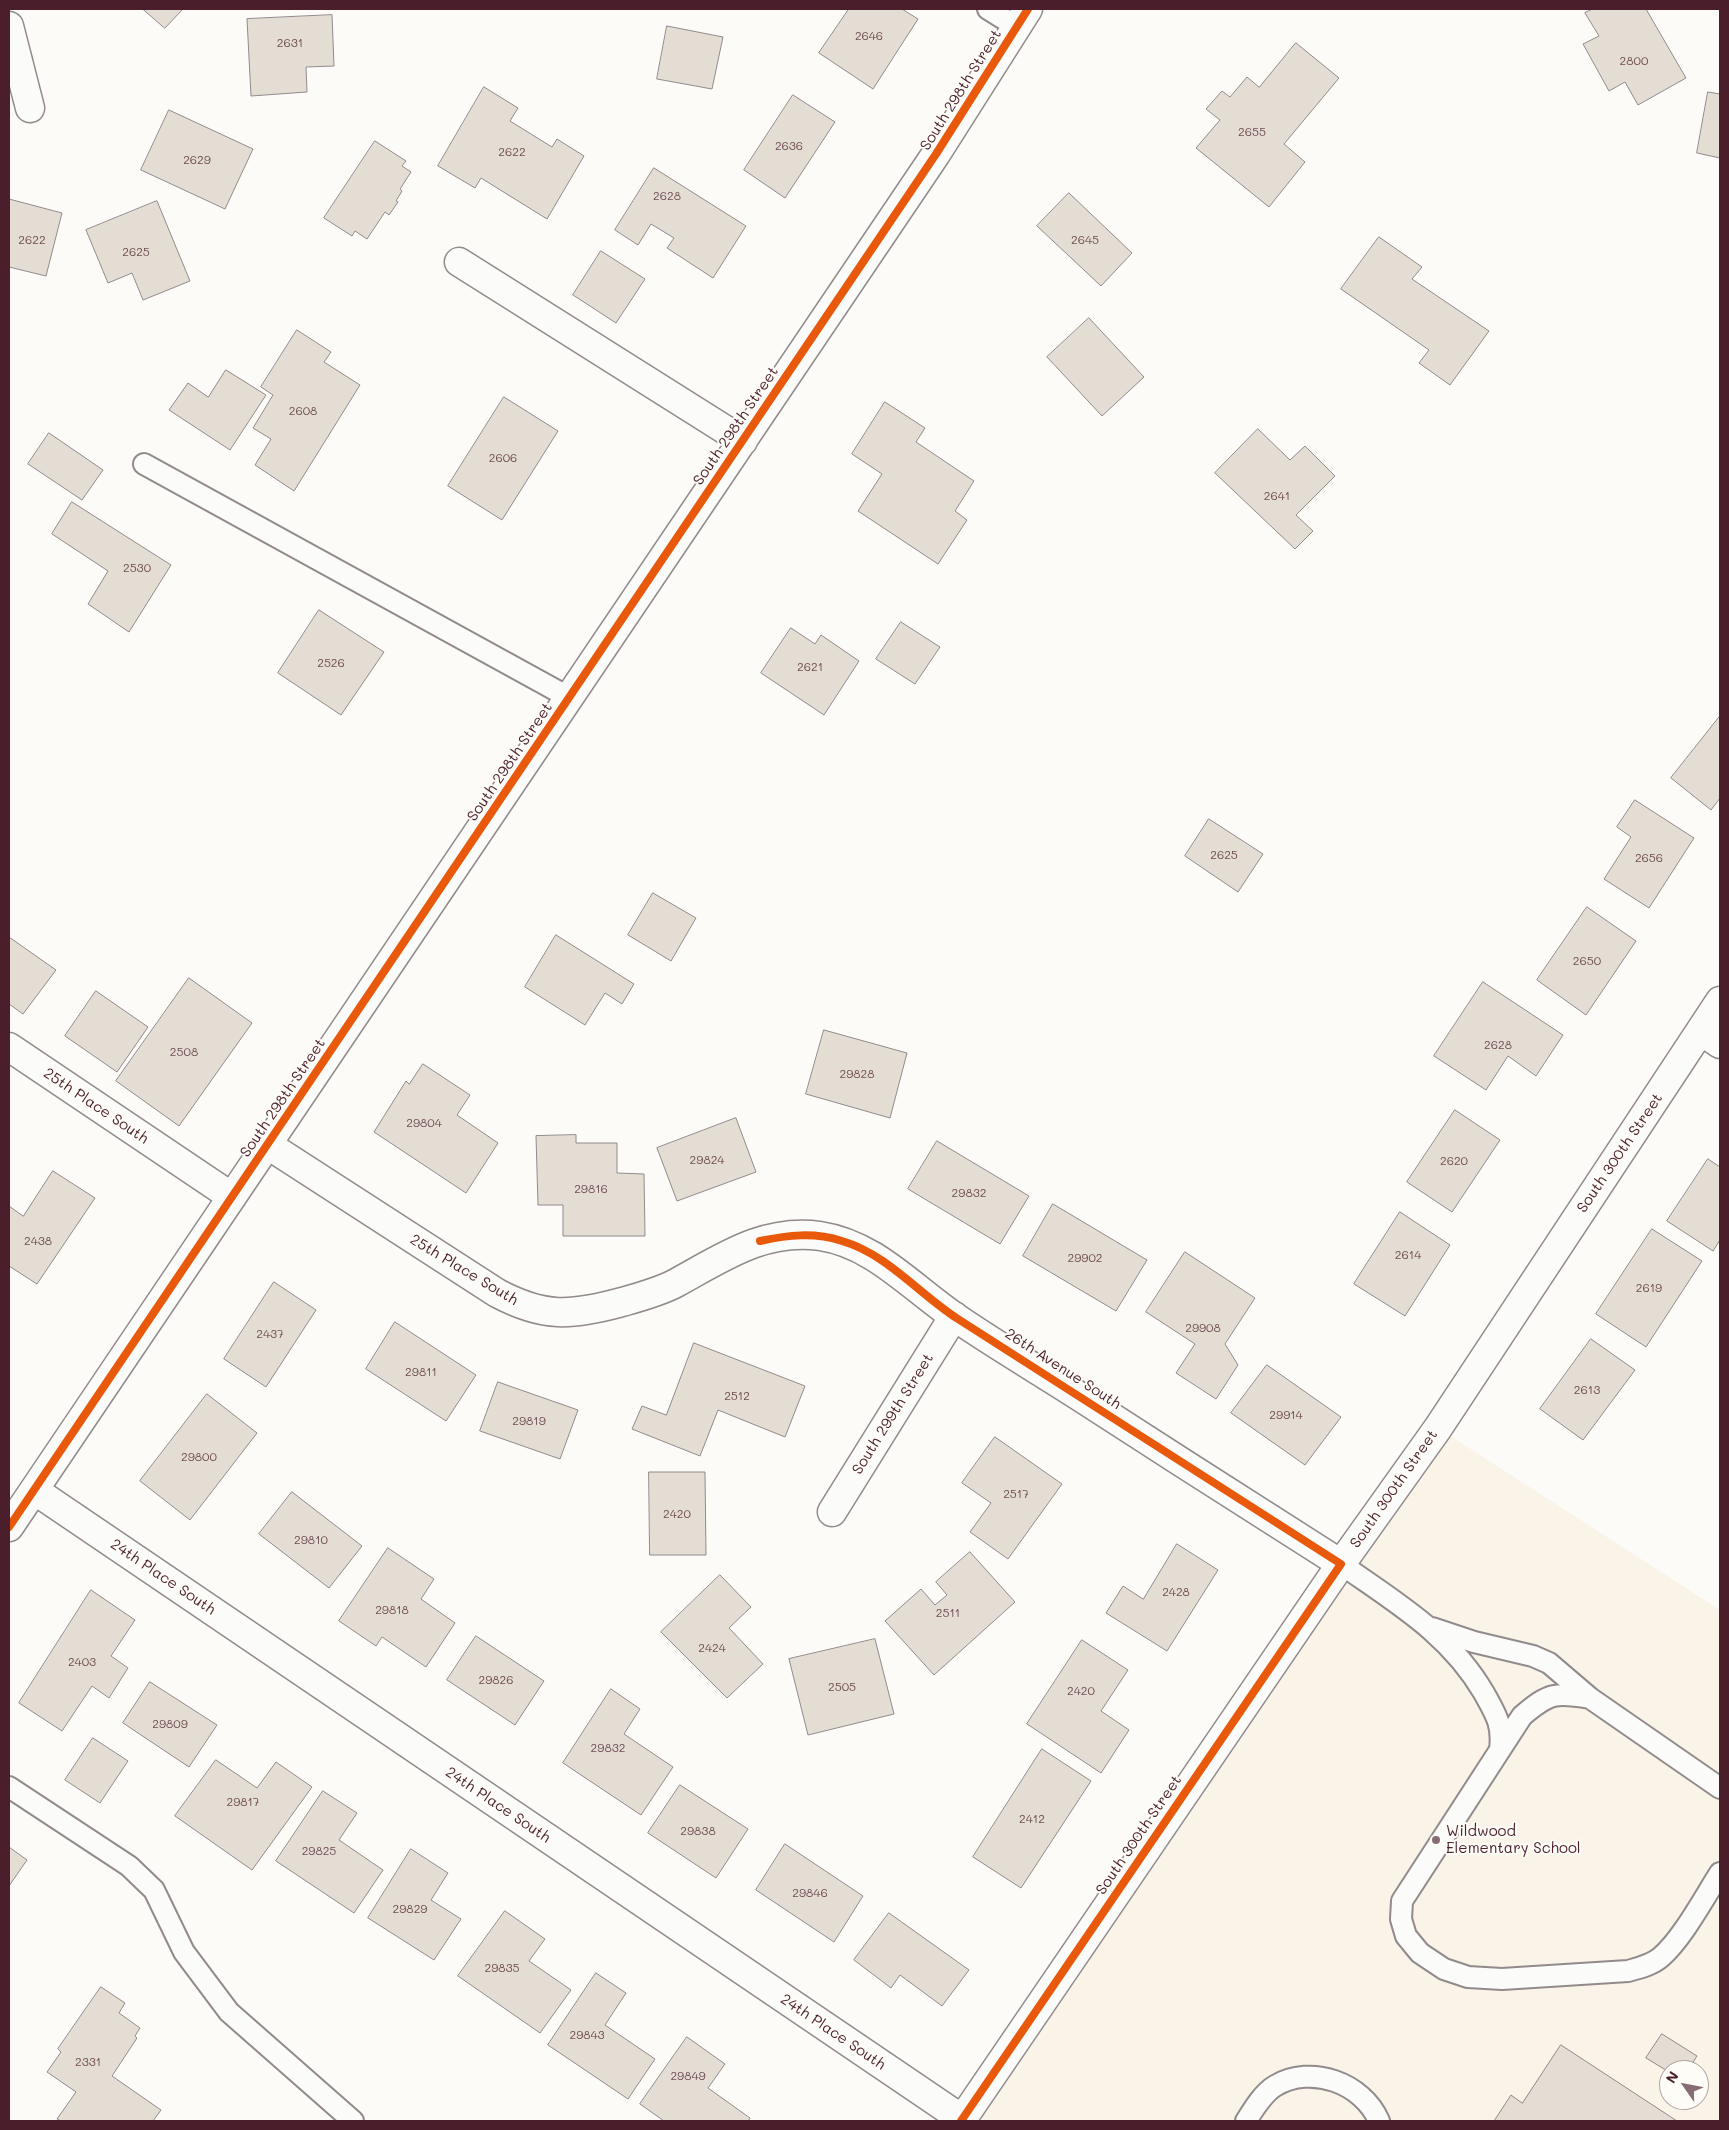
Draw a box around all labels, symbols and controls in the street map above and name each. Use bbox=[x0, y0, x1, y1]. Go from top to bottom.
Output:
street label: South 298th Street bbox=[916, 26, 1006, 154]
house number: 2646 bbox=[855, 29, 883, 43]
house number: 2631 bbox=[277, 36, 303, 50]
house number: 2800 bbox=[1620, 54, 1648, 68]
house number: 2655 bbox=[1238, 125, 1266, 139]
house number: 2636 bbox=[775, 139, 803, 153]
house number: 2622 bbox=[498, 145, 526, 159]
house number: 2629 bbox=[183, 153, 211, 167]
house number: 2628 bbox=[653, 189, 681, 203]
house number: 2622 bbox=[18, 233, 46, 247]
house number: 2645 bbox=[1071, 233, 1099, 247]
house number: 2625 bbox=[122, 245, 150, 259]
street label: South 298th Street bbox=[690, 363, 782, 489]
house number: 2608 bbox=[289, 404, 317, 418]
house number: 2606 bbox=[489, 451, 517, 465]
house number: 2641 bbox=[1264, 489, 1290, 503]
house number: 2530 bbox=[123, 561, 151, 575]
house number: 2526 bbox=[317, 656, 345, 670]
house number: 2621 bbox=[797, 660, 823, 674]
street label: South 298th Street bbox=[464, 699, 556, 825]
house number: 2625 bbox=[1210, 848, 1238, 862]
house number: 2656 bbox=[1635, 851, 1663, 865]
house number: 2650 bbox=[1573, 954, 1601, 968]
street label: South 298th Street bbox=[237, 1035, 329, 1161]
house number: 2628 bbox=[1484, 1038, 1512, 1052]
house number: 2508 bbox=[170, 1045, 198, 1059]
street label: 25th Place South bbox=[40, 1064, 152, 1148]
house number: 29828 bbox=[840, 1067, 874, 1081]
street label: South 300th Street bbox=[1573, 1090, 1667, 1216]
house number: 29804 bbox=[406, 1116, 442, 1130]
house number: 29824 bbox=[690, 1153, 724, 1167]
house number: 2620 bbox=[1440, 1154, 1468, 1168]
house number: 29816 bbox=[574, 1182, 608, 1196]
house number: 29832 bbox=[952, 1186, 986, 1200]
street label: 25th Place South bbox=[407, 1231, 521, 1309]
house number: 2438 bbox=[24, 1234, 52, 1248]
house number: 2614 bbox=[1395, 1248, 1421, 1262]
house number: 29902 bbox=[1068, 1251, 1102, 1265]
house number: 2619 bbox=[1636, 1281, 1662, 1295]
house number: 29908 bbox=[1185, 1321, 1221, 1335]
street label: 26th Avenue South bbox=[1002, 1325, 1124, 1413]
house number: 2437 bbox=[256, 1327, 284, 1341]
street label: South 299th Street bbox=[849, 1350, 937, 1478]
house number: 29811 bbox=[405, 1365, 437, 1379]
house number: 2613 bbox=[1574, 1383, 1600, 1397]
house number: 2512 bbox=[724, 1389, 750, 1403]
house number: 29914 bbox=[1269, 1408, 1303, 1422]
house number: 29819 bbox=[512, 1414, 546, 1428]
street label: South 300th Street bbox=[1346, 1426, 1442, 1552]
house number: 29800 bbox=[181, 1450, 217, 1464]
house number: 2517 bbox=[1003, 1487, 1029, 1501]
house number: 2420 bbox=[663, 1507, 691, 1521]
house number: 29810 bbox=[294, 1533, 328, 1547]
street label: 24th Place South bbox=[107, 1535, 219, 1619]
house number: 2428 bbox=[1162, 1585, 1190, 1599]
house number: 29818 bbox=[375, 1603, 409, 1617]
house number: 2511 bbox=[936, 1606, 960, 1620]
house number: 2424 bbox=[698, 1641, 726, 1655]
house number: 2403 bbox=[68, 1655, 96, 1669]
house number: 29826 bbox=[479, 1673, 513, 1687]
house number: 2505 bbox=[828, 1680, 856, 1694]
house number: 2420 bbox=[1067, 1684, 1095, 1698]
house number: 29809 bbox=[152, 1717, 188, 1731]
house number: 29832 bbox=[591, 1741, 625, 1755]
street label: 24th Place South bbox=[442, 1763, 554, 1847]
street label: South 300th Street bbox=[1092, 1772, 1186, 1898]
house number: 29817 bbox=[226, 1795, 260, 1809]
house number: 2412 bbox=[1019, 1812, 1045, 1826]
place label: Wildwood Elementary School bbox=[1446, 1822, 1581, 1857]
house number: 29838 bbox=[680, 1824, 716, 1838]
marker: Wildwood Elementary School bbox=[1430, 1834, 1442, 1846]
house number: 29825 bbox=[302, 1844, 336, 1858]
house number: 29846 bbox=[792, 1886, 828, 1900]
house number: 29829 bbox=[393, 1902, 427, 1916]
house number: 29835 bbox=[484, 1961, 520, 1975]
street label: 24th Place South bbox=[777, 1990, 889, 2074]
house number: 29843 bbox=[569, 2028, 605, 2042]
house number: 2331 bbox=[75, 2055, 101, 2069]
north arrow bbox=[1659, 2060, 1709, 2110]
text: N bbox=[1661, 2067, 1683, 2087]
house number: 29849 bbox=[670, 2069, 706, 2083]

